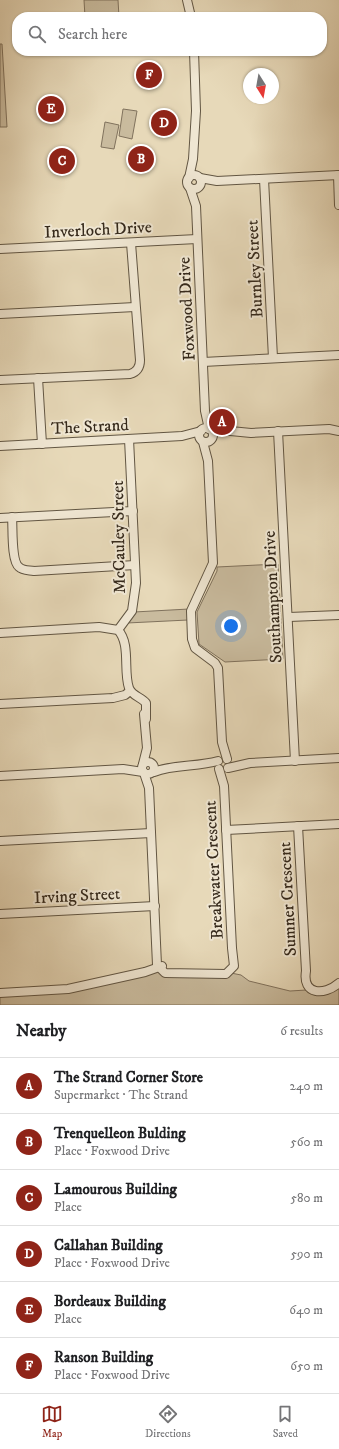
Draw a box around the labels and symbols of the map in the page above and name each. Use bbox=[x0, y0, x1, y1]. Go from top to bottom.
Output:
pin: F bbox=[136, 60, 162, 90]
north arrow bbox=[243, 68, 279, 104]
pin: E bbox=[38, 94, 64, 124]
pin: D bbox=[151, 108, 177, 138]
pin: B bbox=[128, 144, 154, 174]
pin: C bbox=[49, 146, 75, 176]
street label: Inverloch Drive bbox=[44, 216, 152, 244]
street label: Burnley Street bbox=[241, 219, 269, 319]
street label: Foxwood Drive bbox=[173, 257, 201, 361]
pin: A bbox=[209, 407, 235, 437]
street label: The Strand bbox=[51, 414, 130, 440]
street label: McCauley Street bbox=[107, 480, 131, 594]
street label: Southampton Drive bbox=[259, 530, 287, 664]
your location bbox=[221, 616, 241, 636]
street label: Breakwater Crescent bbox=[199, 799, 229, 940]
street label: Sumner Crescent bbox=[274, 841, 302, 957]
street label: Irving Street bbox=[33, 883, 121, 909]

